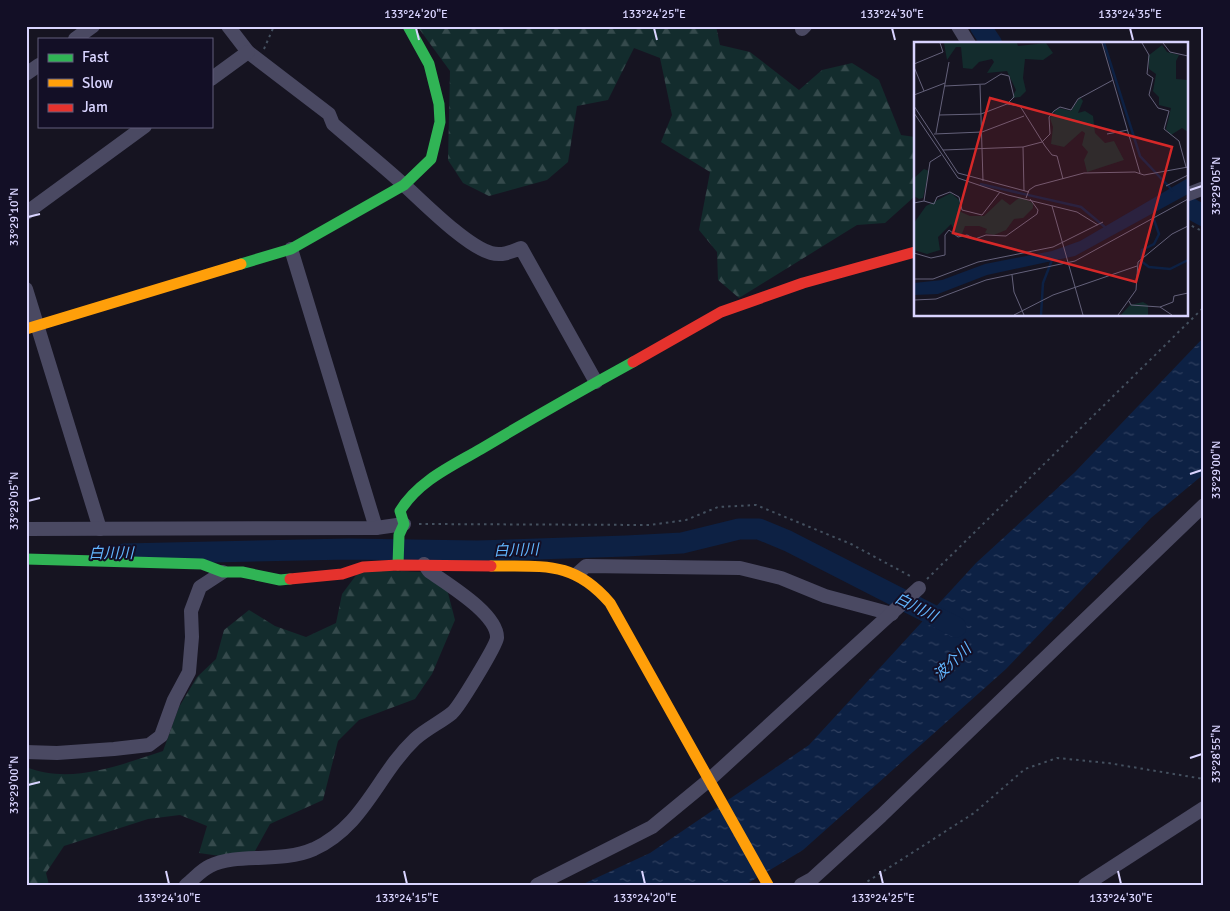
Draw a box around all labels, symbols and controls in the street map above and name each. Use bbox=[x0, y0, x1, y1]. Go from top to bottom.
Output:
text: 133°24'20"E bbox=[384, 7, 448, 22]
text: 133°24'25"E bbox=[622, 7, 686, 22]
text: 133°24'30"E bbox=[860, 7, 924, 22]
text: 133°24'35"E bbox=[1098, 7, 1162, 22]
legend bbox=[38, 38, 212, 128]
inset map bbox=[914, 42, 1188, 316]
text: Fast bbox=[82, 48, 109, 66]
text: Slow bbox=[82, 74, 113, 92]
text: Jam bbox=[82, 98, 108, 116]
text: 33°29'05"N bbox=[1209, 157, 1224, 215]
text: 33°29'10"N bbox=[7, 188, 22, 246]
text: 33°29'00"N bbox=[1209, 441, 1224, 499]
text: 33°29'05"N bbox=[7, 472, 22, 530]
water label: 白川川 bbox=[493, 540, 541, 560]
water label: 白川川 bbox=[88, 544, 135, 562]
water label: 白川川 bbox=[892, 589, 942, 626]
water label: 波介川 bbox=[929, 639, 976, 684]
text: 33°28'55"N bbox=[1209, 725, 1224, 783]
text: 33°29'00"N bbox=[7, 756, 22, 814]
text: 133°24'10"E bbox=[137, 891, 201, 906]
text: 133°24'15"E bbox=[375, 891, 439, 906]
text: 133°24'20"E bbox=[613, 891, 677, 906]
text: 133°24'25"E bbox=[851, 891, 915, 906]
text: 133°24'30"E bbox=[1089, 891, 1153, 906]

